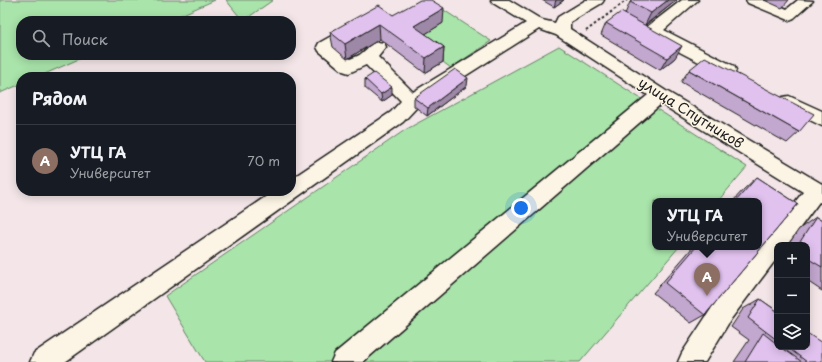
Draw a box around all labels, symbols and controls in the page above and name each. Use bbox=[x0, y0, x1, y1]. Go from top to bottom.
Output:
search box bbox=[16, 16, 296, 60]
icon: search bbox=[30, 27, 52, 49]
text: Поиск bbox=[62, 27, 108, 50]
street label: улица Спутников bbox=[635, 72, 748, 153]
text: Рядом bbox=[32, 85, 87, 111]
text: УТЦ ГА bbox=[70, 140, 126, 163]
text: A bbox=[40, 151, 50, 170]
text: 70 m bbox=[247, 151, 280, 170]
text: Университет bbox=[70, 163, 150, 182]
your location bbox=[511, 198, 531, 218]
popup bbox=[652, 198, 762, 250]
text: УТЦ ГА bbox=[667, 203, 723, 226]
text: Университет bbox=[667, 226, 747, 245]
map controls bbox=[774, 242, 810, 350]
button: + bbox=[774, 242, 810, 278]
pin: A bbox=[694, 263, 720, 296]
button: − bbox=[774, 278, 810, 314]
button: layers bbox=[774, 314, 810, 350]

